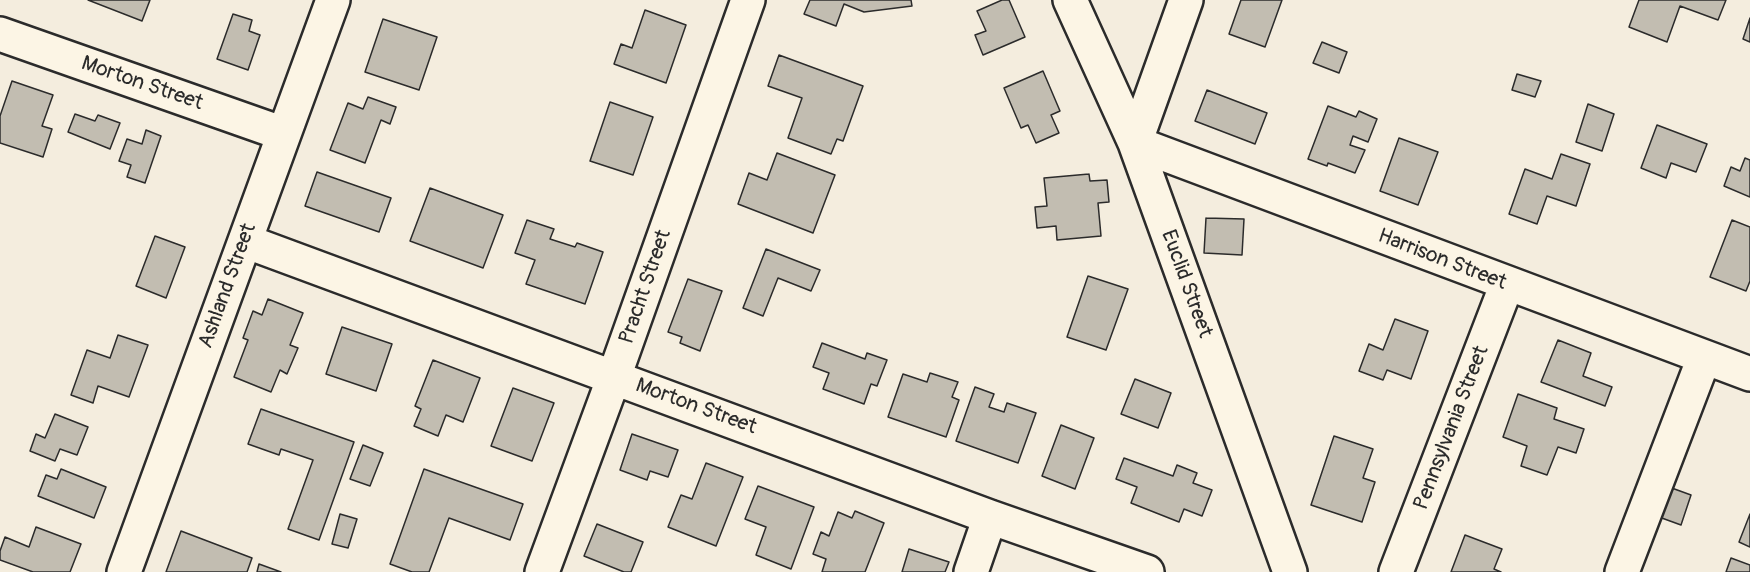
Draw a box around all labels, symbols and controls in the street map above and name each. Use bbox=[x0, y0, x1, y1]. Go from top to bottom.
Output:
street label: Morton Street bbox=[78, 51, 206, 117]
street label: Ashland Street bbox=[194, 220, 262, 352]
street label: Harrison Street bbox=[1374, 224, 1510, 296]
street label: Pracht Street bbox=[615, 227, 677, 347]
street label: Euclid Street bbox=[1155, 227, 1217, 341]
street label: Pennsylvania Street bbox=[1409, 342, 1495, 514]
street label: Morton Street bbox=[632, 373, 760, 441]

